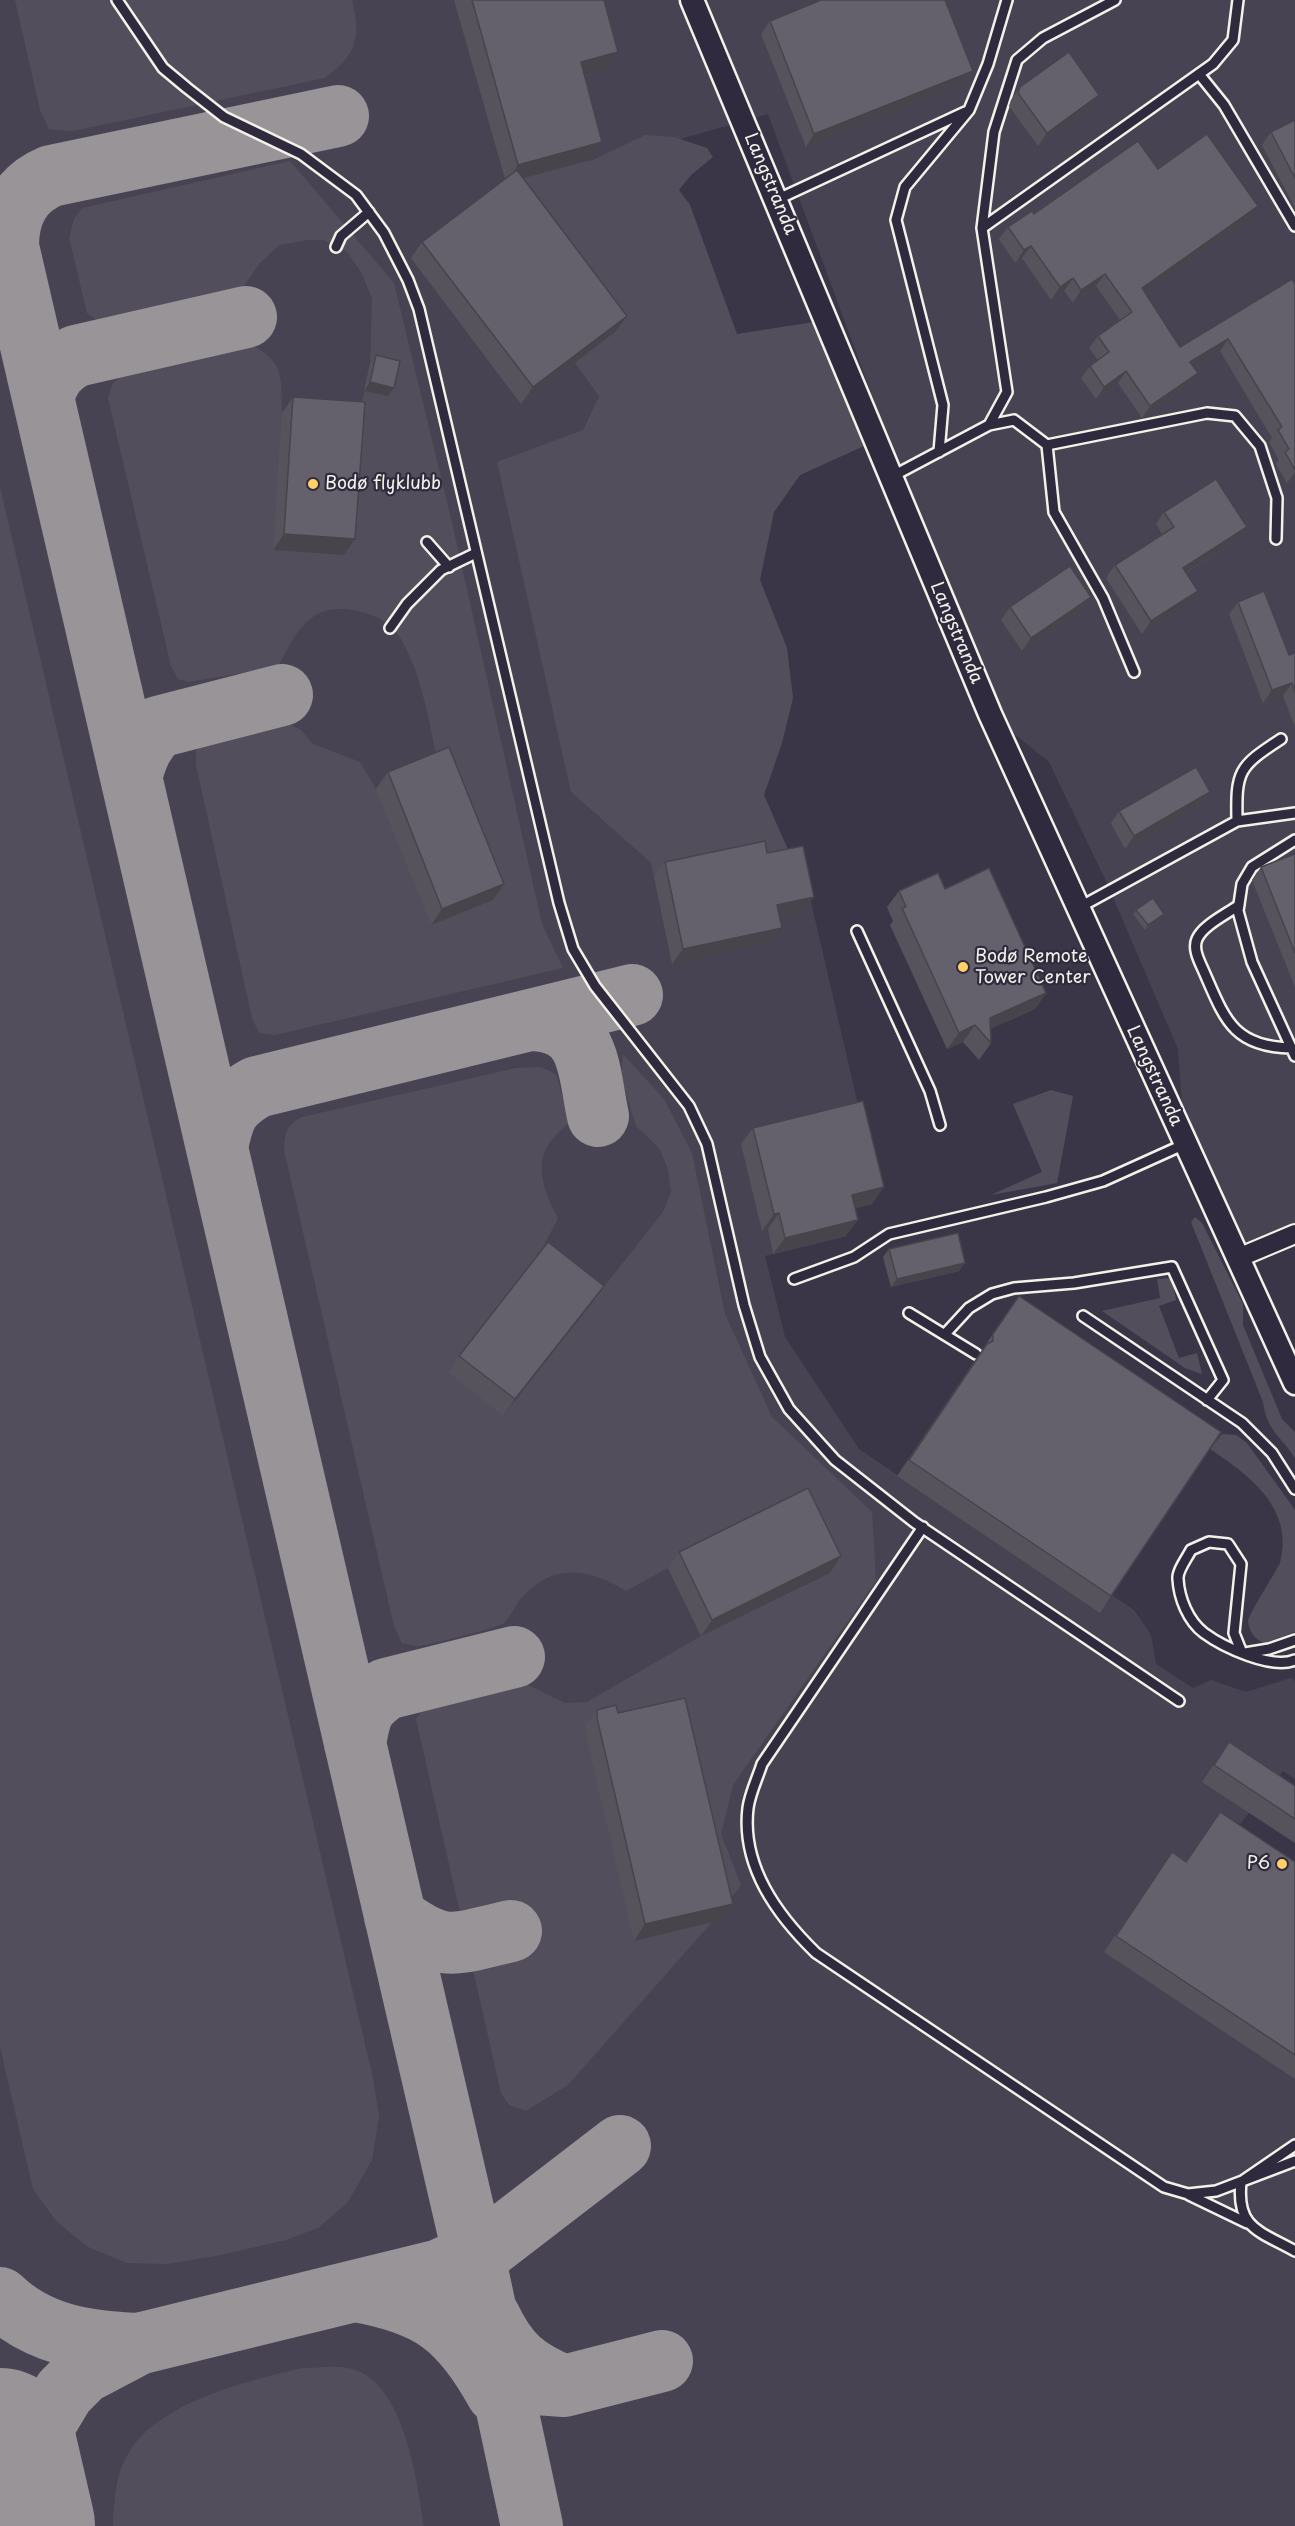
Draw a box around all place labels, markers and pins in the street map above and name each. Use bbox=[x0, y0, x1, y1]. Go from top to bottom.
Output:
place label: Bodø flyklubb bbox=[325, 473, 441, 495]
marker: Bodø flyklubb bbox=[306, 477, 320, 491]
place label: Bodø Remote Tower Center bbox=[975, 946, 1091, 988]
marker: Bodø Remote Tower Center bbox=[956, 960, 970, 974]
place label: P6 bbox=[1247, 1853, 1270, 1875]
marker: P6 bbox=[1275, 1857, 1289, 1871]

